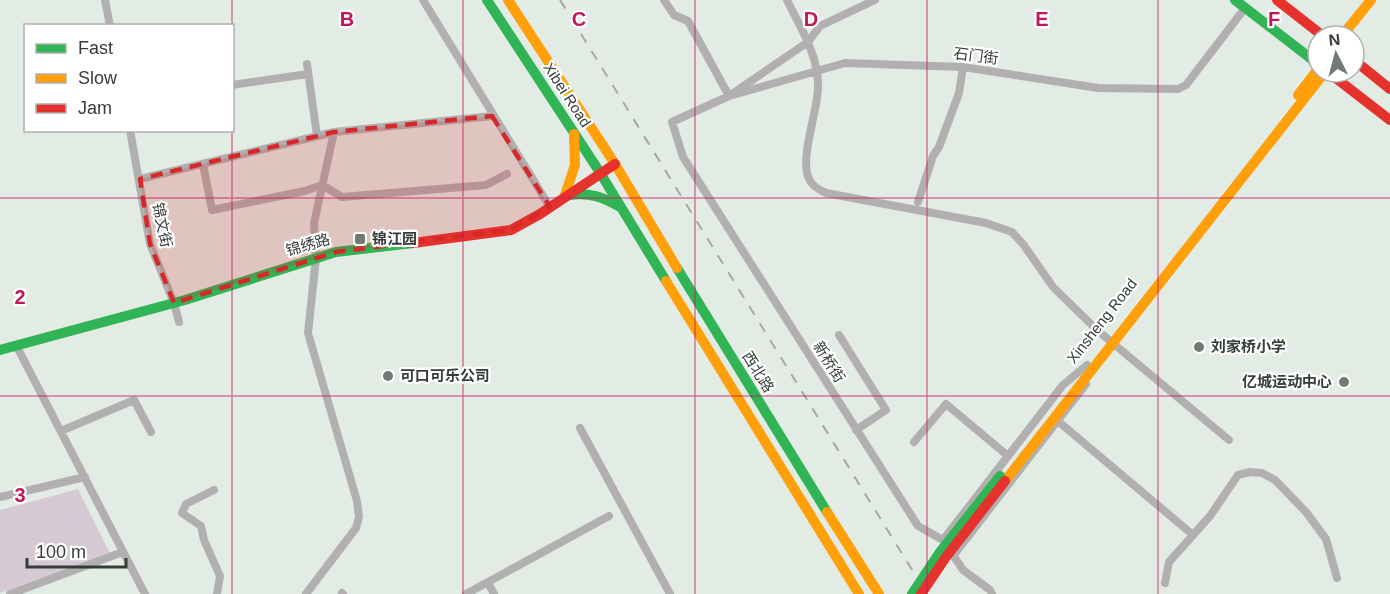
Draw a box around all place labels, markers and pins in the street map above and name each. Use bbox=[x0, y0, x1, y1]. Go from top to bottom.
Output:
place label: 锦江园 bbox=[372, 230, 417, 247]
marker: 锦江园 bbox=[353, 232, 367, 246]
place label: 刘家桥小学 bbox=[1211, 338, 1286, 355]
marker: 刘家桥小学 bbox=[1192, 340, 1206, 354]
place label: 可口可乐公司 bbox=[400, 367, 490, 384]
marker: 可口可乐公司 bbox=[381, 369, 395, 383]
place label: 亿城运动中心 bbox=[1242, 373, 1332, 390]
marker: 亿城运动中心 bbox=[1337, 375, 1351, 389]

